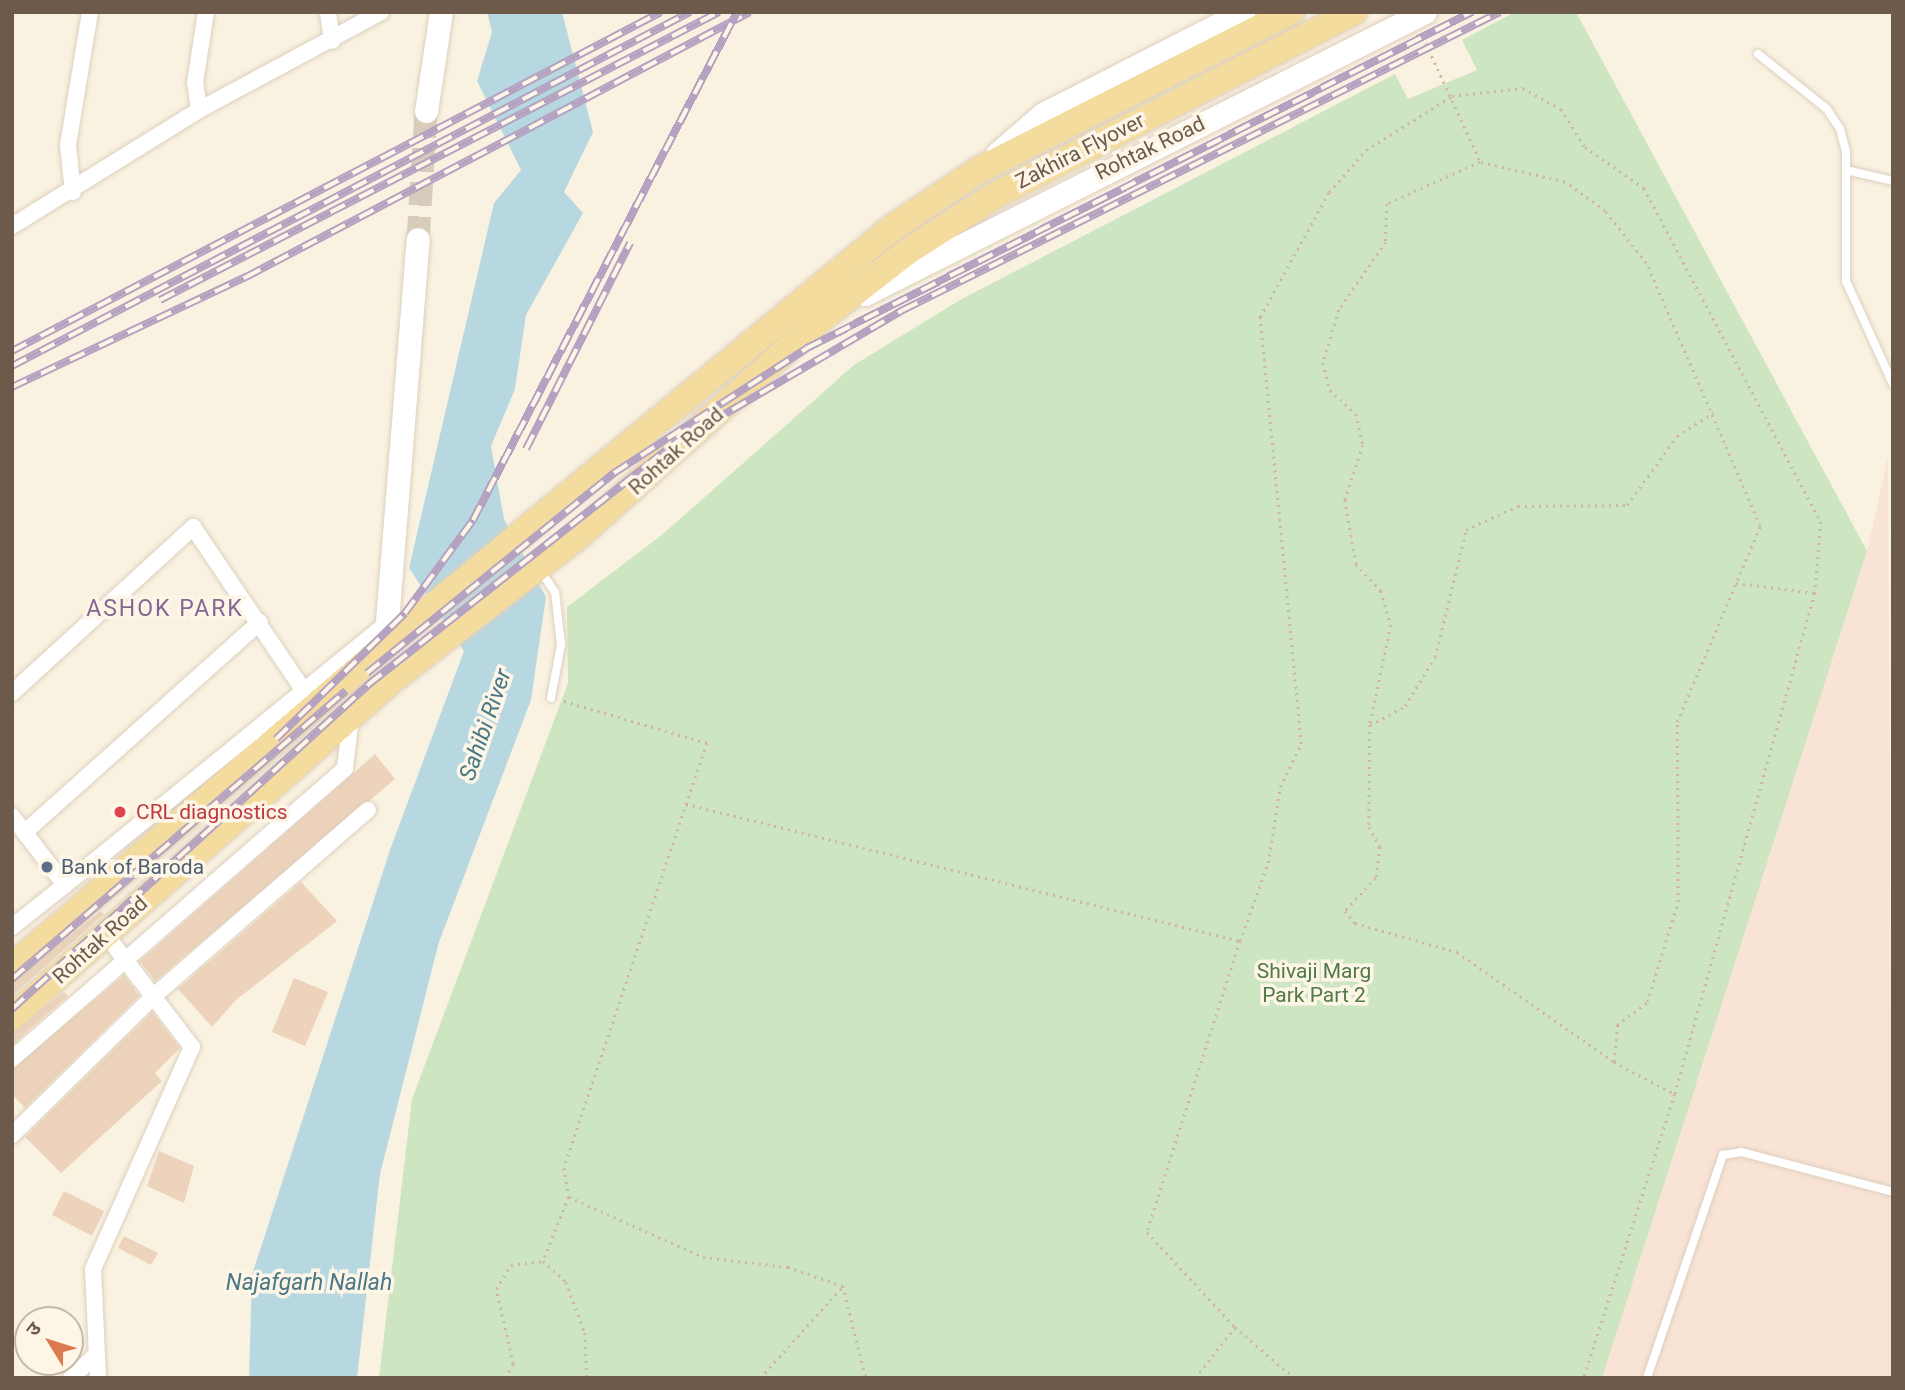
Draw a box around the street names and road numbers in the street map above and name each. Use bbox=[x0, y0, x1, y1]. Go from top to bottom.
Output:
street label: Zakhira Flyover bbox=[1011, 108, 1149, 194]
street label: Rohtak Road bbox=[1091, 111, 1209, 185]
street label: Rohtak Road bbox=[623, 402, 729, 500]
street label: Rohtak Road bbox=[47, 891, 153, 989]

